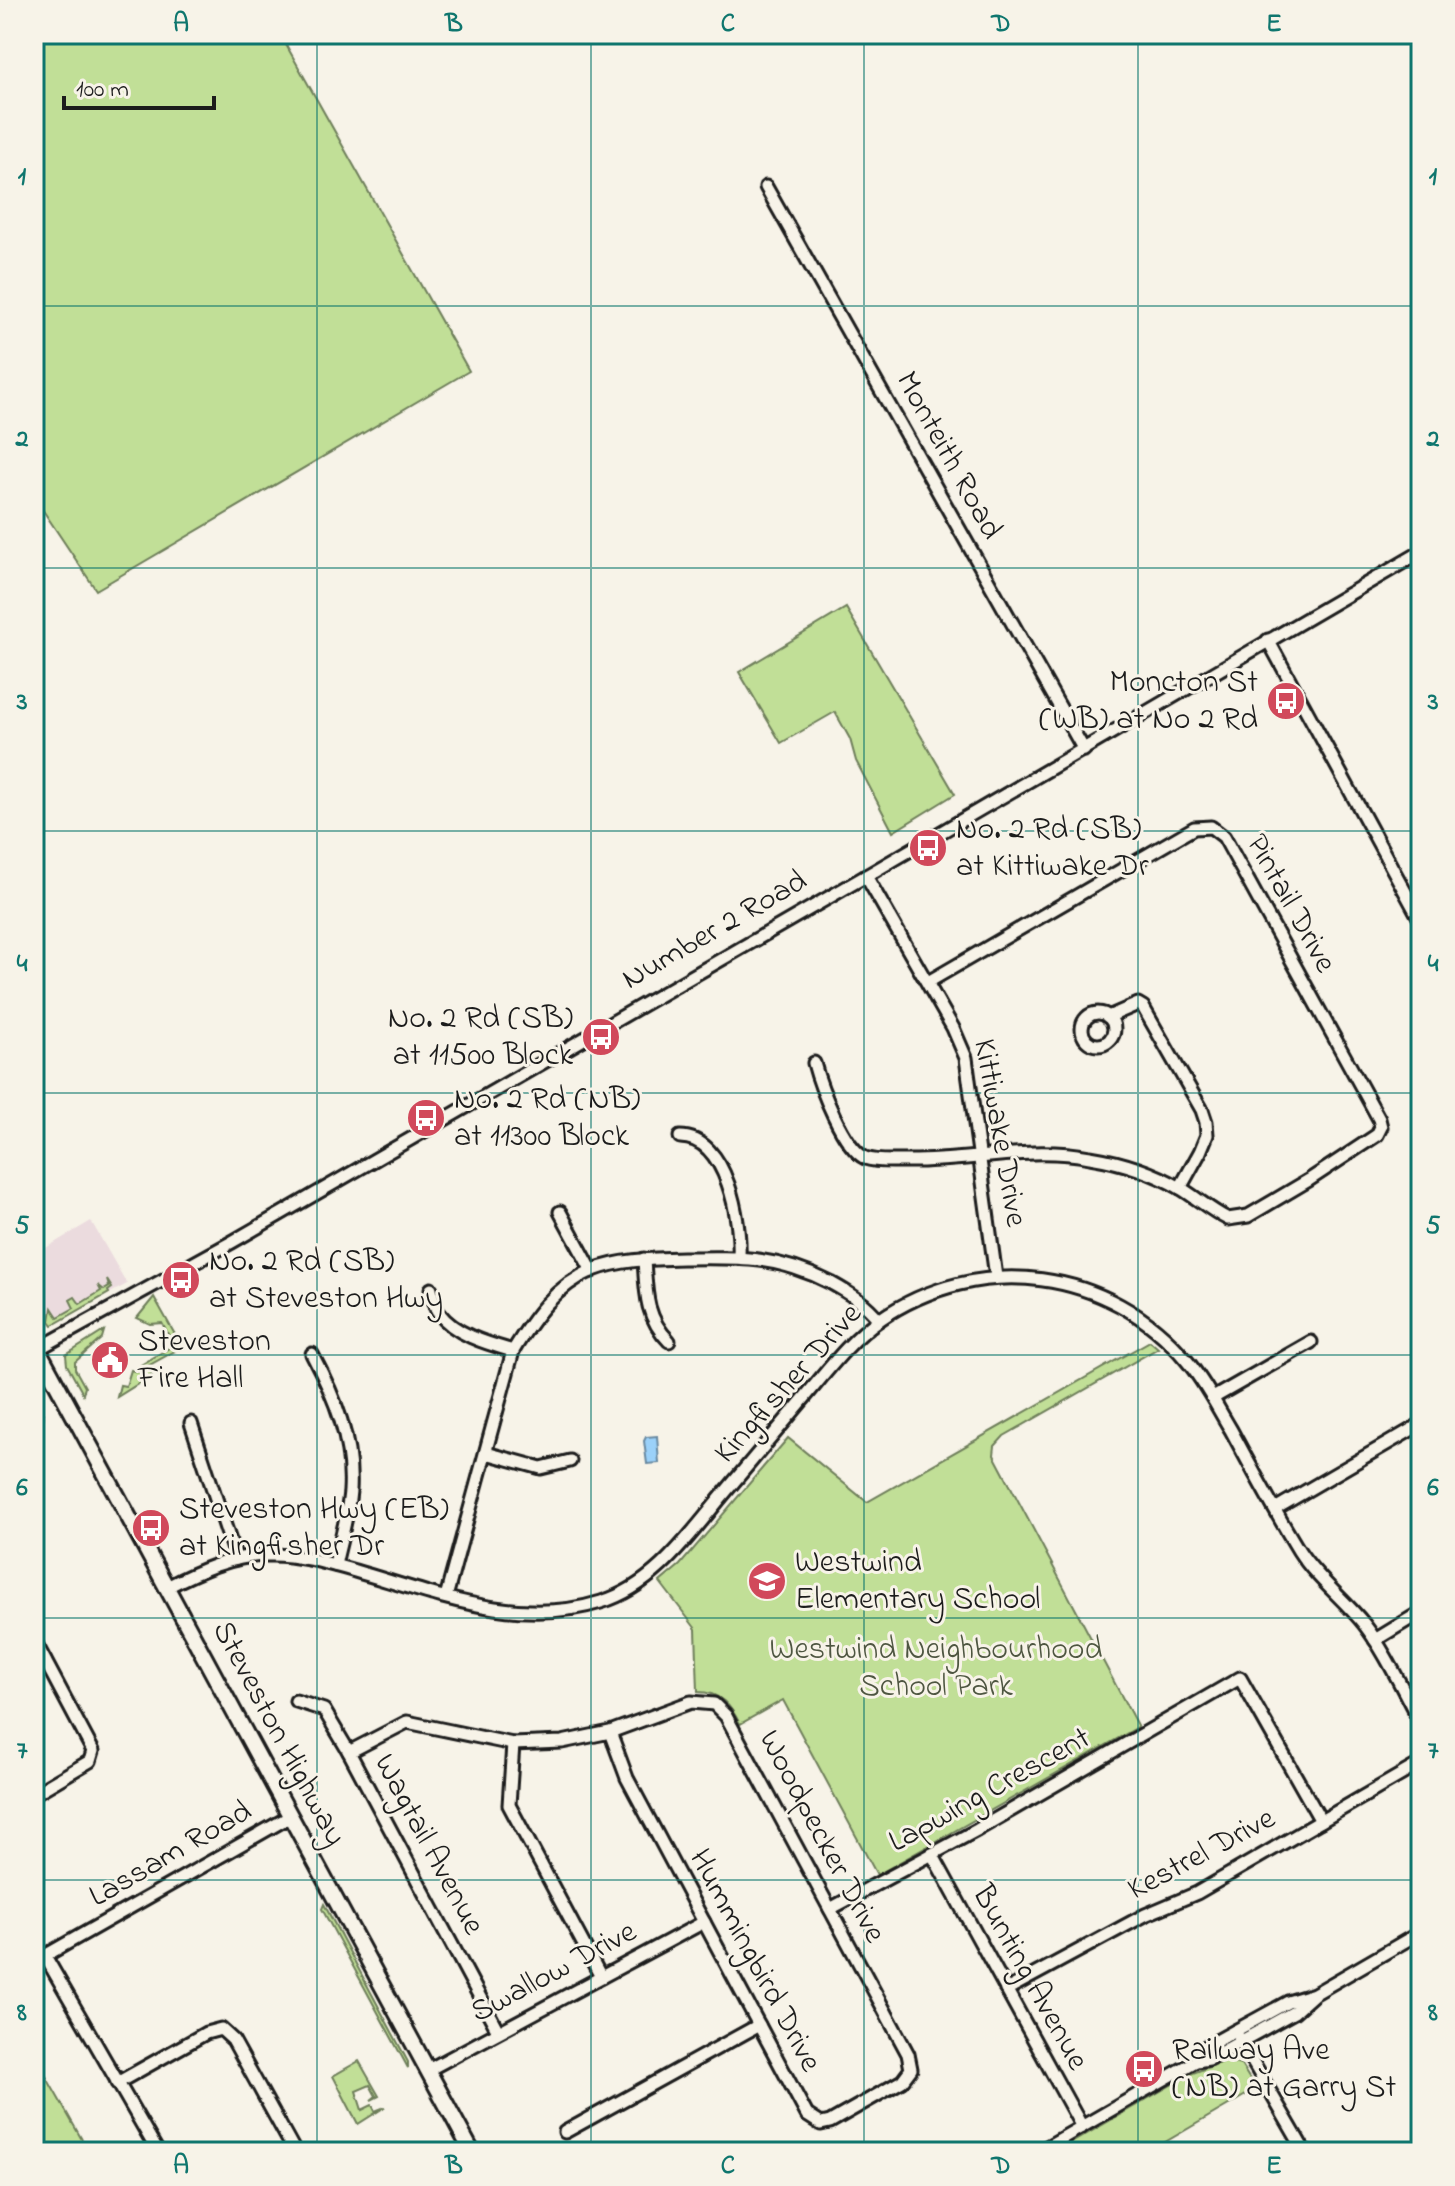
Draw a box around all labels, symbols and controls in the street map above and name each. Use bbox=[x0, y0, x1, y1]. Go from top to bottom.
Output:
text: A bbox=[173, 6, 189, 44]
text: B bbox=[444, 6, 463, 44]
text: C bbox=[721, 6, 735, 44]
text: D bbox=[990, 6, 1011, 44]
text: E bbox=[1266, 6, 1282, 44]
scale bar bbox=[64, 60, 214, 110]
text: 100 m bbox=[76, 73, 129, 108]
text: 1 bbox=[18, 159, 27, 197]
text: 1 bbox=[1429, 159, 1438, 197]
street label: Monteith Road bbox=[882, 363, 1014, 549]
text: 2 bbox=[15, 421, 29, 459]
text: 2 bbox=[1426, 421, 1440, 459]
place label: Moncton St (WB) at No 2 Rd bbox=[1039, 660, 1258, 744]
bus stop icon: Moncton St (WB) at No 2 Rd bbox=[1265, 680, 1307, 722]
text: 3 bbox=[16, 684, 28, 722]
text: 3 bbox=[1427, 684, 1439, 722]
place label: No. 2 Rd (SB) at Kittiwake Dr bbox=[956, 807, 1149, 891]
street label: Pintail Drive bbox=[1233, 826, 1348, 982]
bus stop icon: No. 2 Rd (SB) at Kittiwake Dr bbox=[907, 827, 949, 869]
street label: Number 2 Road bbox=[613, 859, 817, 1003]
text: 4 bbox=[17, 946, 28, 984]
text: 4 bbox=[1428, 946, 1439, 984]
place label: No. 2 Rd (SB) at 11500 Block bbox=[388, 996, 574, 1080]
bus stop icon: No. 2 Rd (SB) at 11500 Block bbox=[580, 1016, 622, 1058]
street label: Kittiwake Drive bbox=[959, 1035, 1039, 1231]
place label: No. 2 Rd (NB) at 11300 Block bbox=[454, 1077, 640, 1161]
bus stop icon: No. 2 Rd (NB) at 11300 Block bbox=[405, 1097, 447, 1139]
text: 5 bbox=[15, 1208, 30, 1246]
text: 5 bbox=[1426, 1208, 1441, 1246]
place label: No. 2 Rd (SB) at Steveston Hwy bbox=[209, 1239, 443, 1323]
bus stop icon: No. 2 Rd (SB) at Steveston Hwy bbox=[160, 1259, 202, 1301]
street label: Kingfisher Drive bbox=[704, 1292, 875, 1475]
place label: Steveston Fire Hall bbox=[137, 1319, 271, 1403]
public building icon: Steveston Fire Hall bbox=[89, 1339, 131, 1381]
text: 6 bbox=[16, 1470, 28, 1508]
text: 6 bbox=[1427, 1470, 1439, 1508]
place label: Steveston Hwy (EB) at Kingfisher Dr bbox=[179, 1487, 449, 1571]
bus stop icon: Steveston Hwy (EB) at Kingfisher Dr bbox=[130, 1507, 172, 1549]
place label: Westwind Elementary School bbox=[795, 1540, 1040, 1624]
school or university icon: Westwind Elementary School bbox=[746, 1560, 788, 1602]
street label: Steveston Highway bbox=[199, 1613, 357, 1855]
park label: Westwind Neighbourhood School Park bbox=[770, 1627, 1102, 1711]
street label: Lapwing Crescent bbox=[880, 1716, 1100, 1866]
street label: Woodpecker Drive bbox=[745, 1722, 897, 1952]
text: 7 bbox=[17, 1733, 28, 1771]
text: 7 bbox=[1428, 1733, 1439, 1771]
street label: Wagtail Avenue bbox=[360, 1746, 496, 1945]
street label: Lassam Road bbox=[81, 1789, 261, 1921]
street label: Kestrel Drive bbox=[1120, 1796, 1285, 1914]
street label: Hummingbird Drive bbox=[675, 1841, 833, 2081]
street label: Bunting Avenue bbox=[958, 1876, 1100, 2080]
street label: Swallow Drive bbox=[463, 1909, 646, 2036]
text: 8 bbox=[16, 1995, 27, 2033]
text: 8 bbox=[1427, 1995, 1438, 2033]
place label: Railway Ave (NB) at Garry St bbox=[1172, 2028, 1397, 2112]
bus stop icon: Railway Ave (NB) at Garry St bbox=[1123, 2048, 1165, 2090]
text: A bbox=[173, 2148, 189, 2186]
text: B bbox=[444, 2148, 463, 2186]
text: C bbox=[721, 2148, 735, 2186]
text: D bbox=[990, 2148, 1011, 2186]
text: E bbox=[1266, 2148, 1282, 2186]

